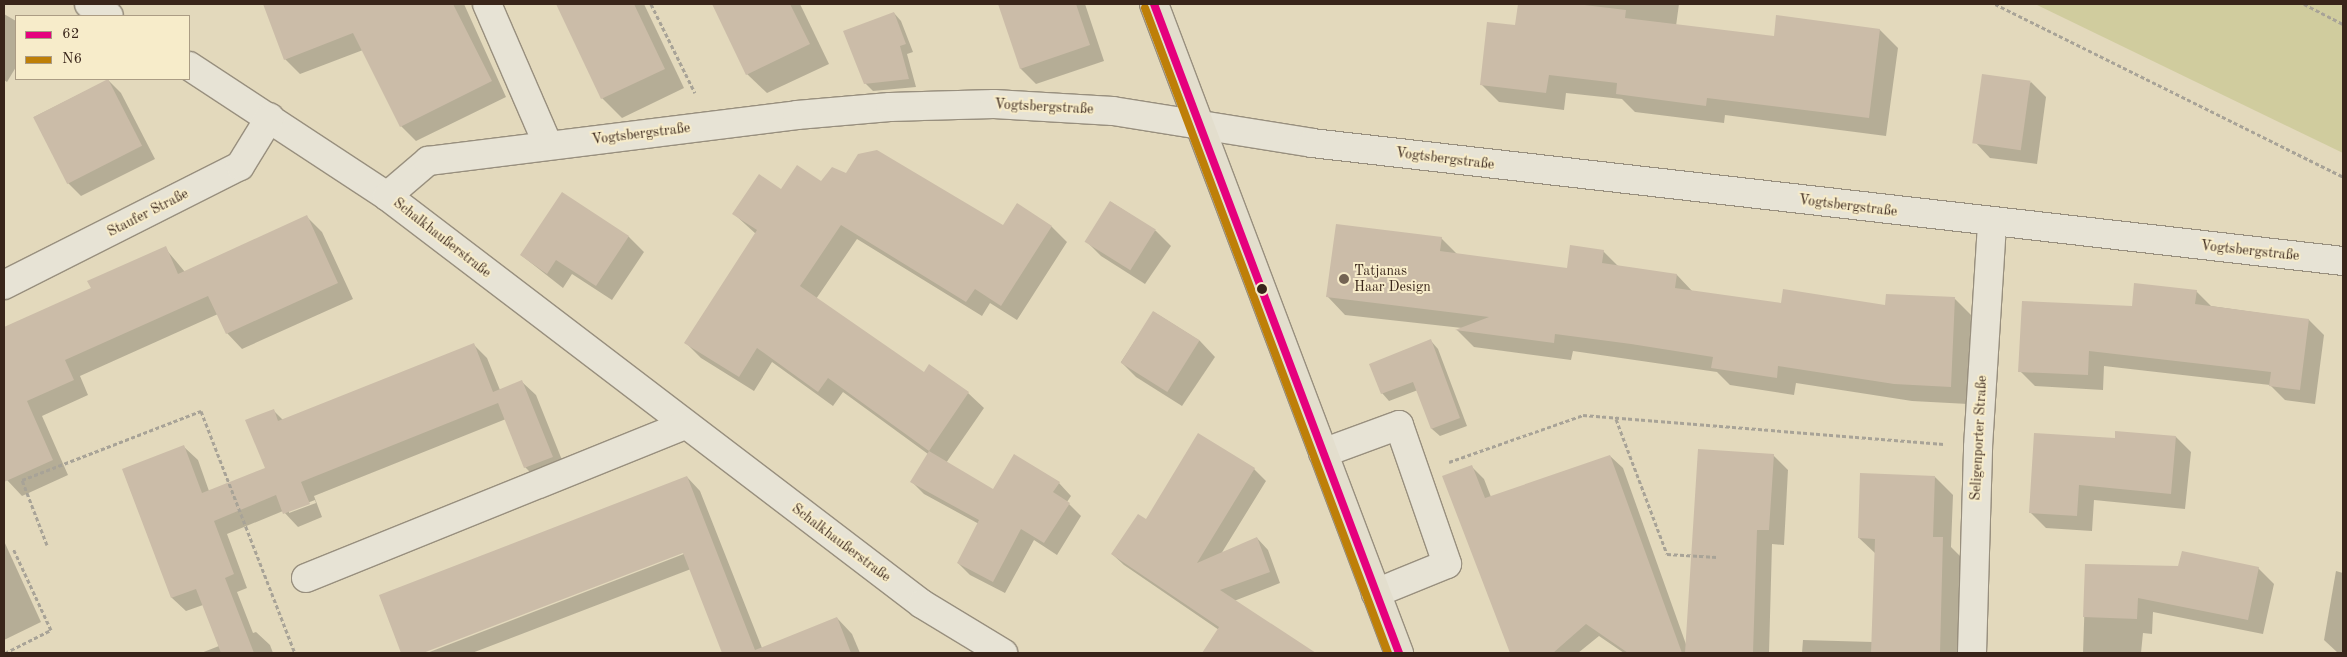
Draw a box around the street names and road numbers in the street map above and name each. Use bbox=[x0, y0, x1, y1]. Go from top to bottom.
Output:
street label: Vogtsbergstraße bbox=[994, 96, 1094, 118]
street label: Vogtsbergstraße bbox=[591, 120, 691, 148]
street label: Vogtsbergstraße bbox=[1395, 145, 1495, 173]
street label: Staufer Straße bbox=[105, 185, 191, 241]
street label: Vogtsbergstraße bbox=[1798, 192, 1898, 220]
street label: Schalkhaußerstraße bbox=[390, 195, 494, 281]
street label: Vogtsbergstraße bbox=[2200, 237, 2300, 265]
street label: Seligenporter Straße bbox=[1967, 375, 1991, 501]
street label: Schalkhaußerstraße bbox=[788, 500, 894, 586]

